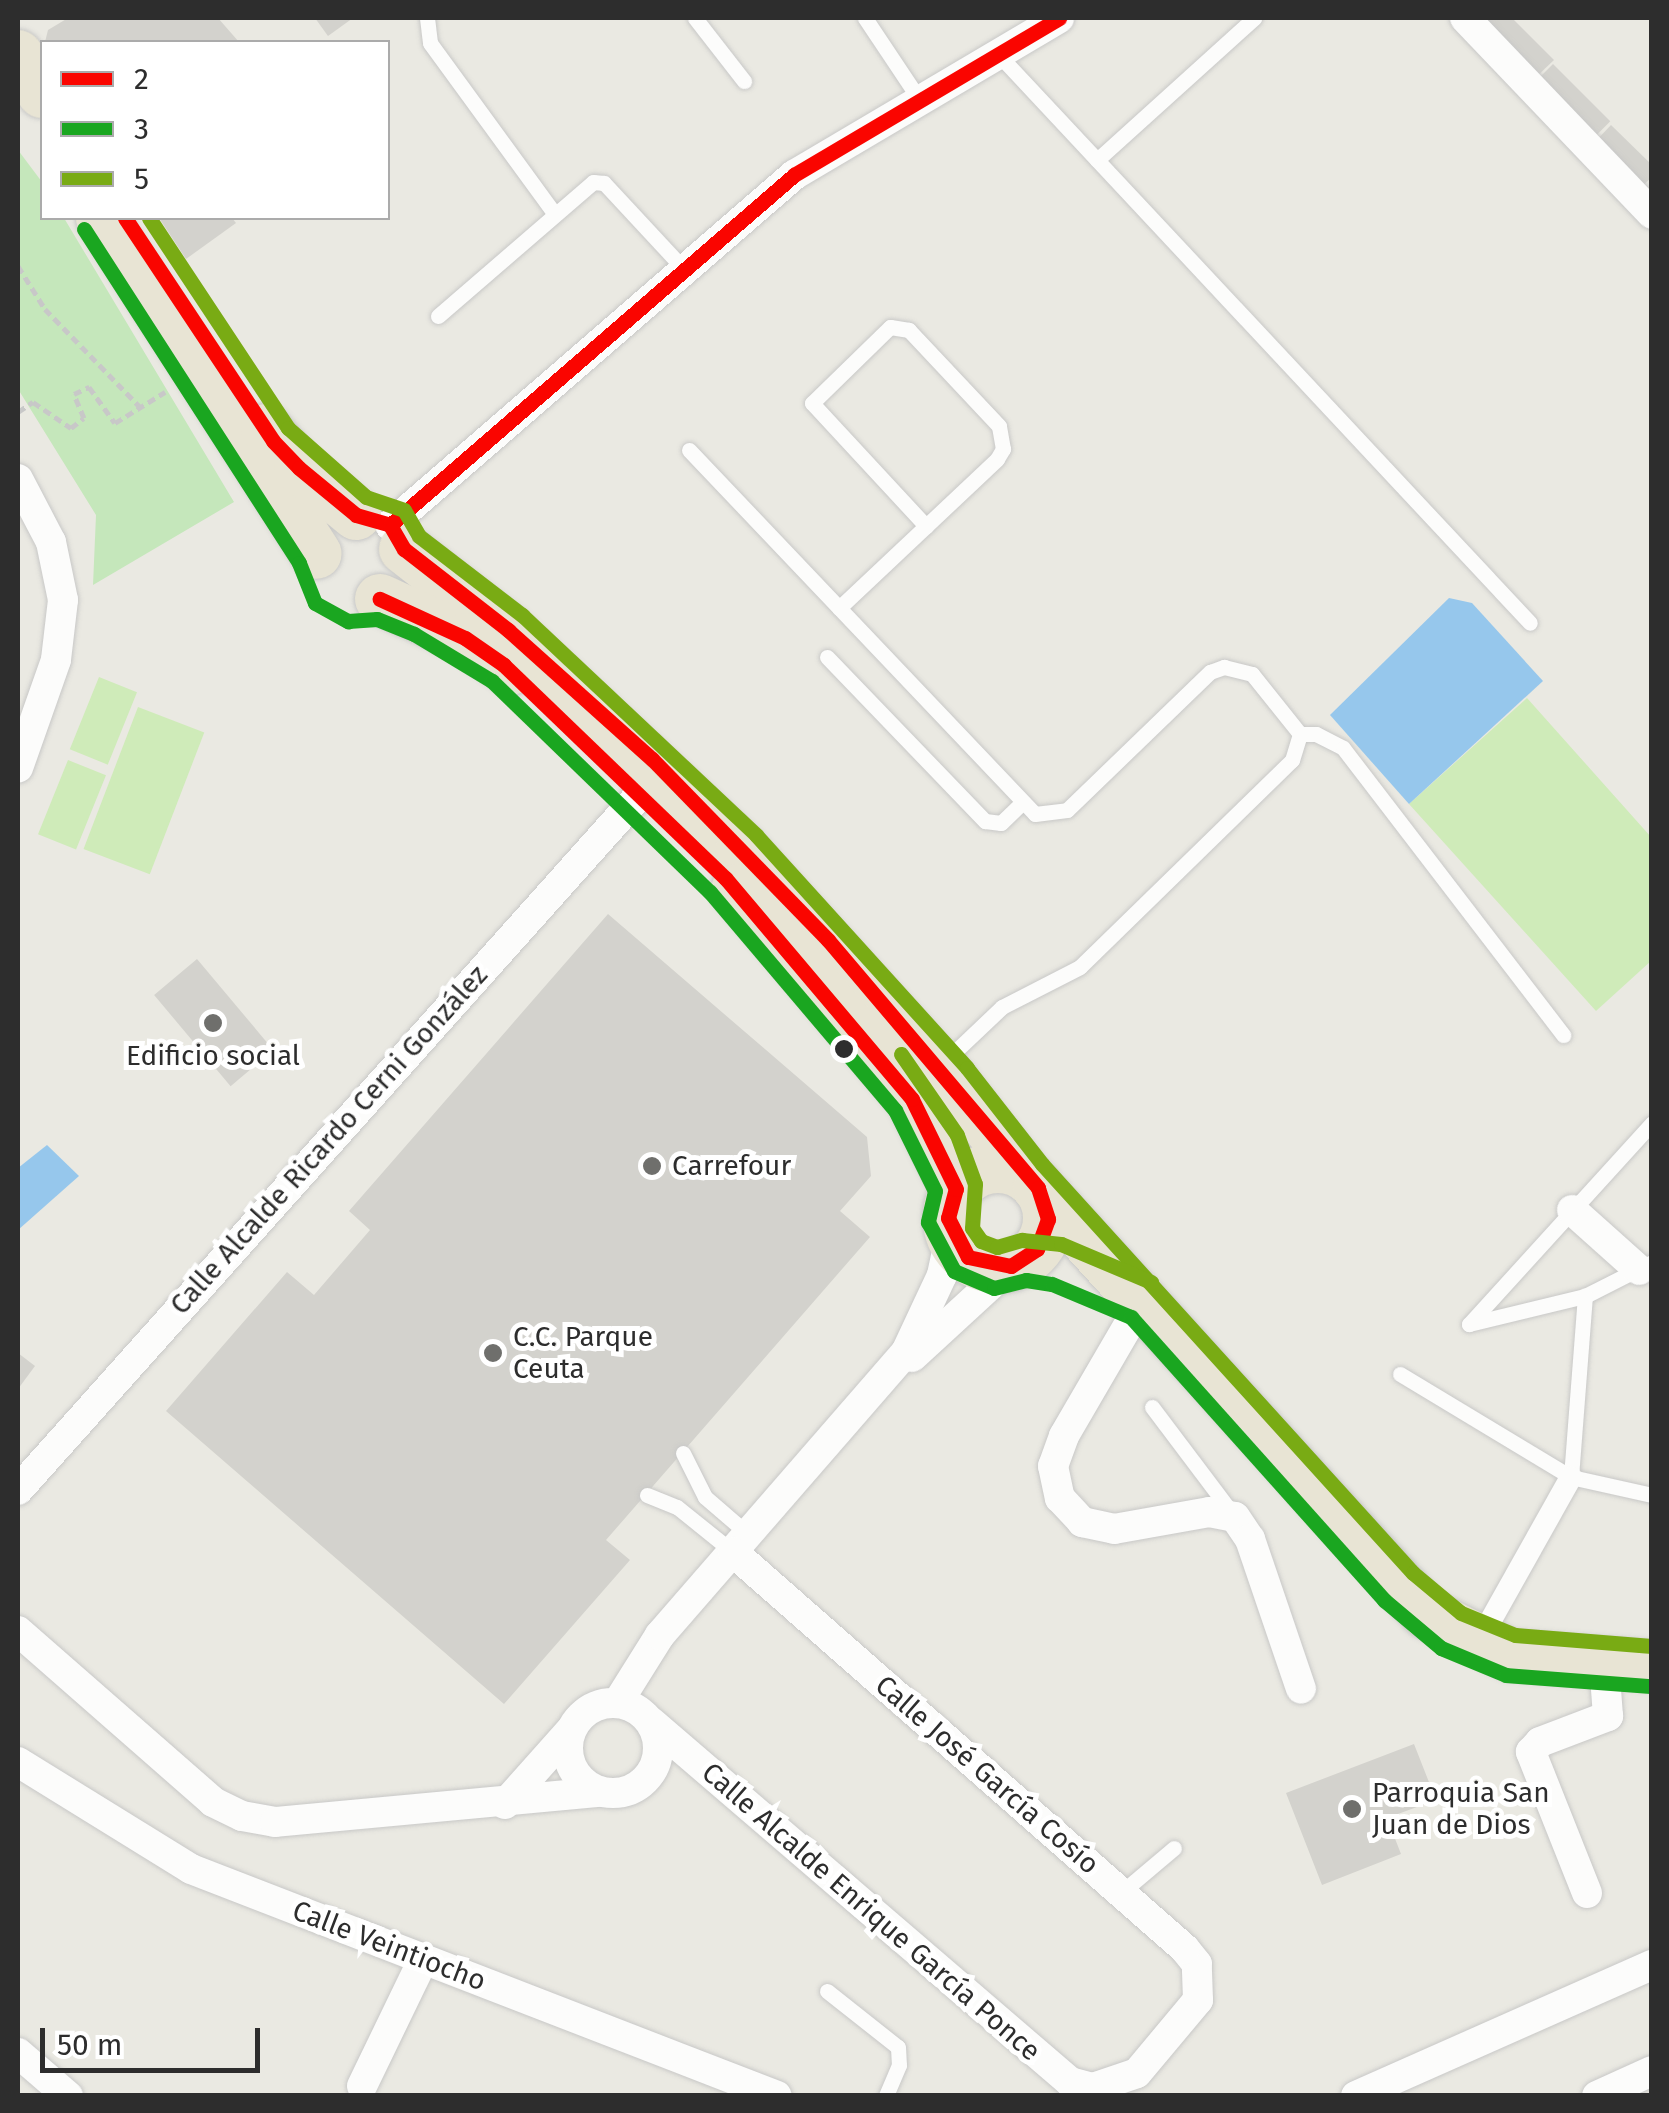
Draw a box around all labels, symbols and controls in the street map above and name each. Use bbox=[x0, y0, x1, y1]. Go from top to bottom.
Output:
legend bbox=[40, 40, 390, 220]
text: 2 bbox=[134, 61, 149, 97]
text: 3 bbox=[134, 111, 149, 147]
text: 5 bbox=[134, 161, 149, 197]
street label: Calle Alcalde Ricardo Cerni González bbox=[163, 959, 495, 1321]
marker: Edificio social bbox=[202, 1012, 224, 1034]
place label: Edificio social bbox=[126, 1039, 300, 1073]
unlabelled marker bbox=[834, 1039, 854, 1059]
place label: Carrefour bbox=[672, 1149, 791, 1183]
marker: Carrefour bbox=[641, 1155, 663, 1177]
place label: C.C. Parque Ceuta bbox=[513, 1320, 653, 1386]
marker: C.C. Parque Ceuta bbox=[482, 1342, 504, 1364]
street label: Calle José García Cosío bbox=[868, 1669, 1106, 1881]
street label: Calle Alcalde Enrique García Ponce bbox=[695, 1756, 1047, 2068]
place label: Parroquia San Juan de Dios bbox=[1372, 1776, 1550, 1842]
marker: Parroquia San Juan de Dios bbox=[1341, 1798, 1363, 1820]
street label: Calle Veintiocho bbox=[288, 1894, 490, 1998]
scale bar bbox=[45, 2008, 265, 2070]
text: 50 m bbox=[57, 2027, 122, 2063]

